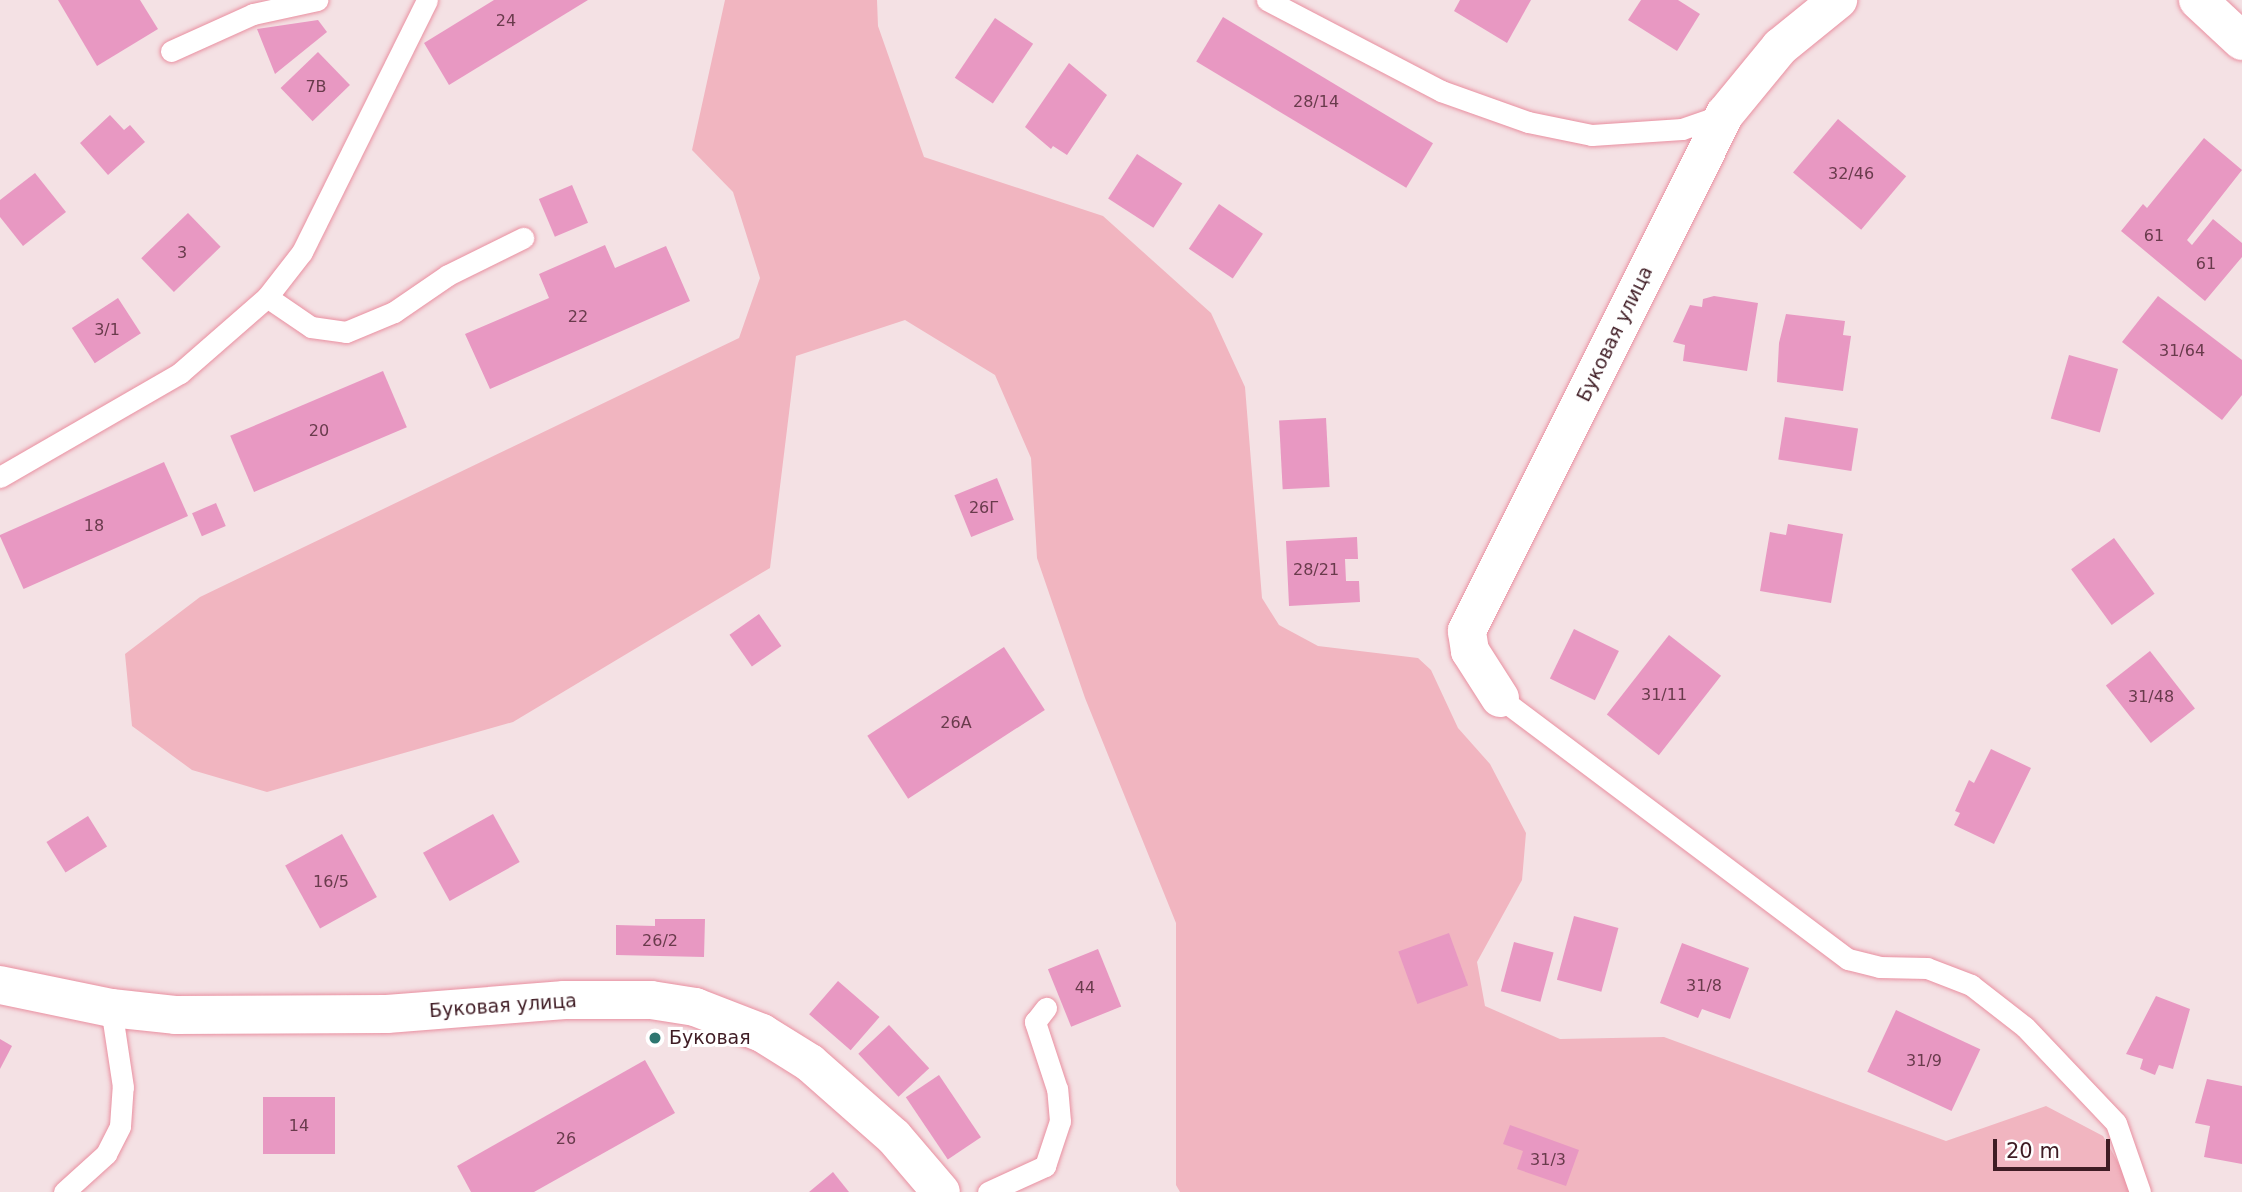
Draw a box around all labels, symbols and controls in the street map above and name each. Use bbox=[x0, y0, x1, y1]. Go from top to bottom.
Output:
house number: 24 bbox=[496, 11, 516, 31]
house number: 7В bbox=[305, 77, 327, 97]
house number: 28/14 bbox=[1293, 92, 1339, 112]
house number: 32/46 bbox=[1828, 164, 1874, 184]
house number: 61 bbox=[2144, 226, 2164, 246]
house number: 3 bbox=[177, 243, 187, 263]
house number: 61 bbox=[2196, 254, 2216, 274]
street label: Буковая улица bbox=[1572, 262, 1658, 406]
house number: 22 bbox=[568, 307, 588, 327]
house number: 3/1 bbox=[94, 320, 120, 340]
house number: 31/64 bbox=[2159, 341, 2205, 361]
house number: 20 bbox=[309, 421, 329, 441]
house number: 26Г bbox=[969, 498, 999, 518]
house number: 18 bbox=[84, 516, 104, 536]
house number: 28/21 bbox=[1293, 560, 1339, 580]
house number: 31/11 bbox=[1641, 685, 1687, 705]
house number: 31/48 bbox=[2128, 687, 2174, 707]
house number: 26А bbox=[940, 713, 972, 733]
house number: 16/5 bbox=[313, 872, 349, 892]
house number: 26/2 bbox=[642, 931, 678, 951]
house number: 31/8 bbox=[1686, 976, 1722, 996]
house number: 44 bbox=[1075, 978, 1095, 998]
street label: Буковая улица bbox=[428, 989, 578, 1023]
place label: Буковая bbox=[669, 1027, 751, 1049]
marker: Буковая bbox=[647, 1030, 663, 1046]
house number: 31/9 bbox=[1906, 1051, 1942, 1071]
house number: 14 bbox=[289, 1116, 309, 1136]
scale bar bbox=[1997, 1126, 2114, 1170]
house number: 26 bbox=[556, 1129, 576, 1149]
text: 20 m bbox=[2006, 1139, 2060, 1163]
house number: 31/3 bbox=[1530, 1150, 1566, 1170]

